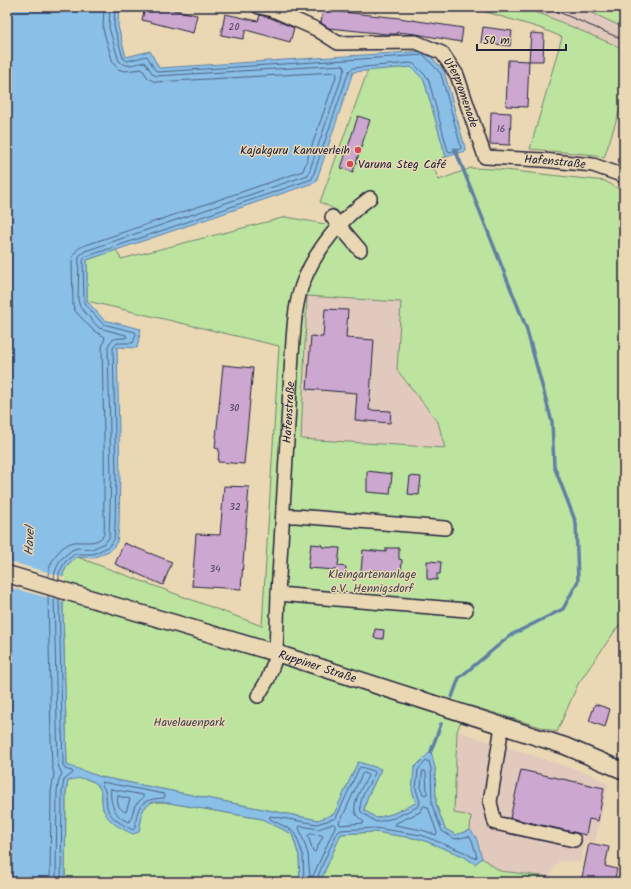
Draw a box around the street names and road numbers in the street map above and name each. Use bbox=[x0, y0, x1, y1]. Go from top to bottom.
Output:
street label: Uferpromenade bbox=[438, 53, 484, 131]
street label: Hafenstraße bbox=[524, 150, 587, 174]
street label: Hafenstraße bbox=[277, 380, 300, 444]
street label: Ruppiner Straße bbox=[276, 645, 360, 688]

